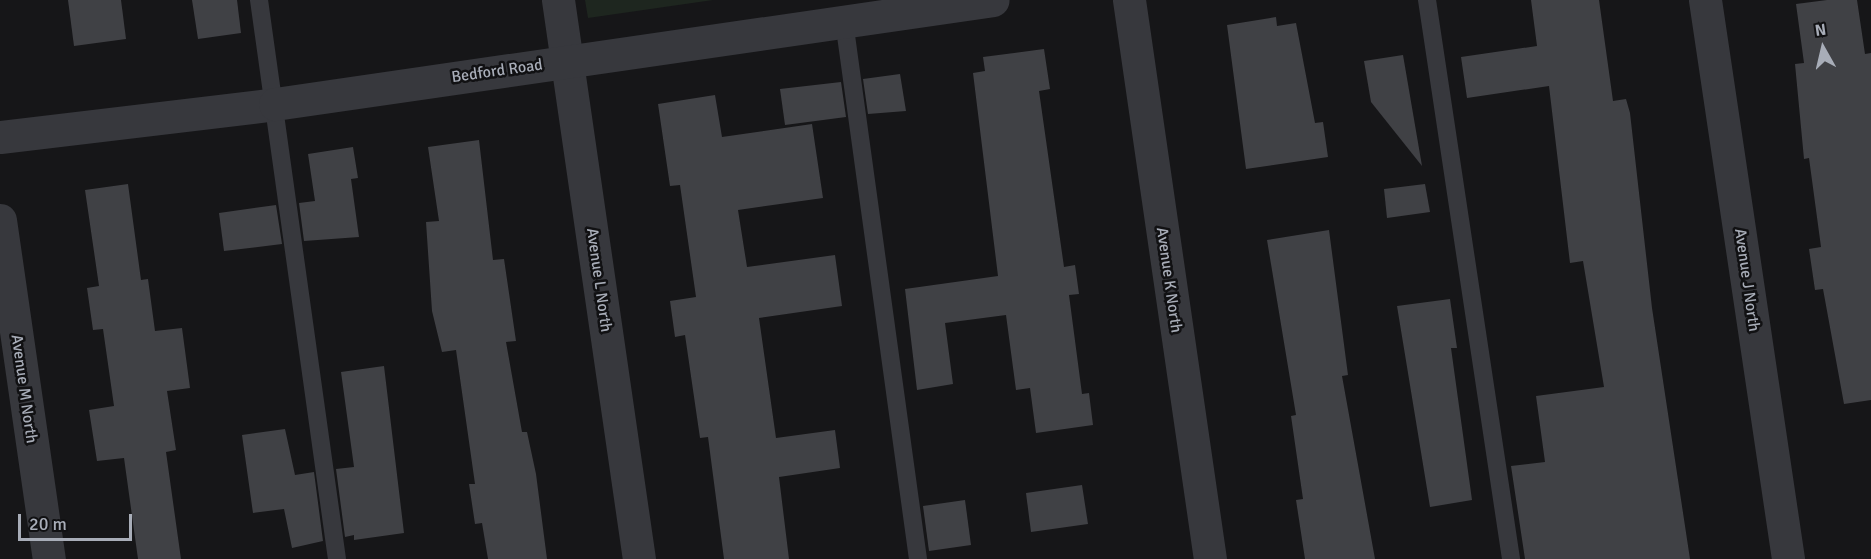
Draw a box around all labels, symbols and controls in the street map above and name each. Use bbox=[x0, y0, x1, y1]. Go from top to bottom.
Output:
north arrow bbox=[1793, 18, 1853, 78]
text: N bbox=[1814, 19, 1827, 41]
street label: Bedford Road bbox=[450, 55, 544, 87]
street label: Avenue K North bbox=[1152, 226, 1186, 334]
street label: Avenue L North bbox=[582, 227, 616, 333]
street label: Avenue J North bbox=[1730, 227, 1764, 333]
street label: Avenue M North bbox=[7, 333, 41, 445]
scale bar bbox=[21, 502, 135, 540]
text: 20 m bbox=[29, 513, 67, 535]

